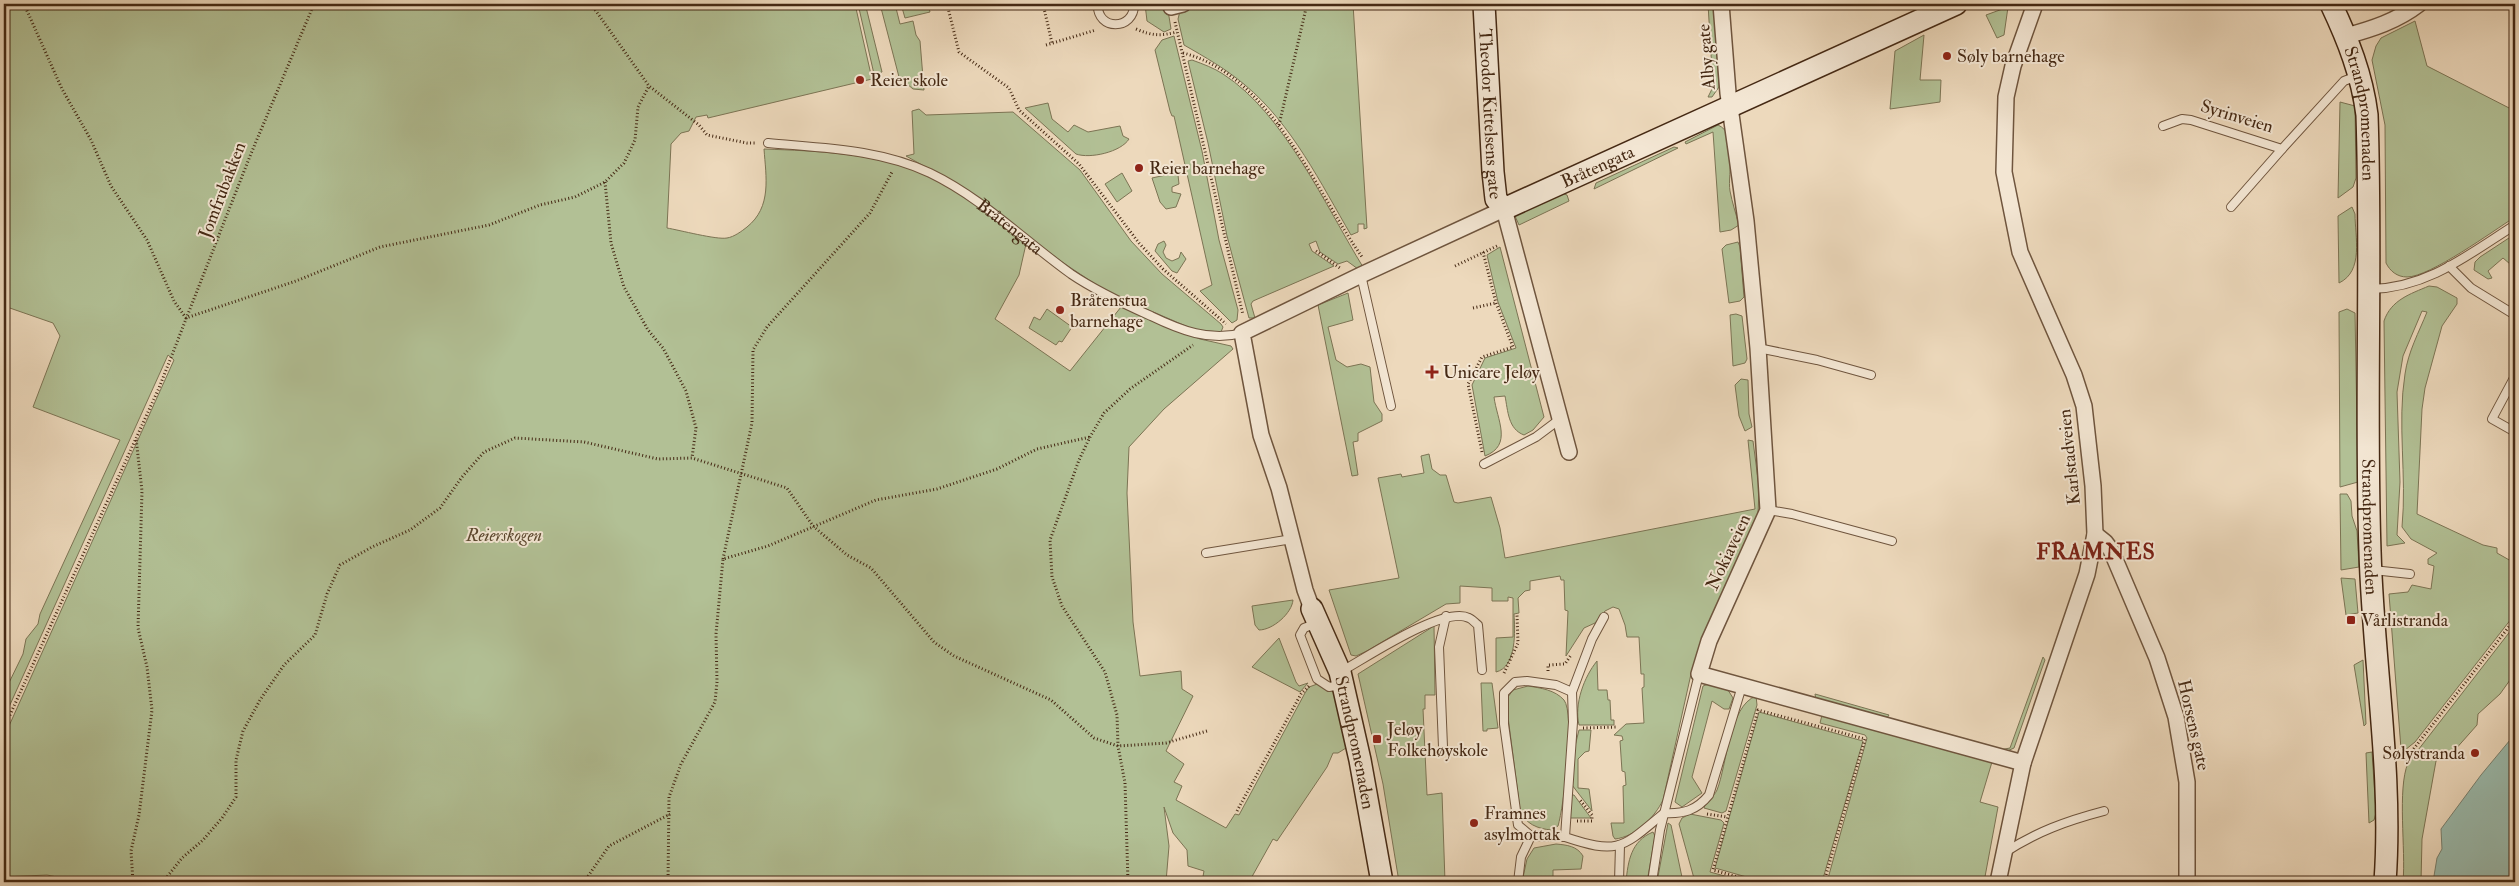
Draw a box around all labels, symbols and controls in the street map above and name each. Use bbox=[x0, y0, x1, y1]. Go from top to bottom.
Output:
street label: Alby gate bbox=[1692, 23, 1721, 92]
street label: Theodor Kittelsens gate bbox=[1473, 28, 1507, 201]
street label: Strandpromenaden bbox=[2338, 43, 2380, 181]
place label: Søly barnehage bbox=[1957, 45, 2065, 68]
marker: Søly barnehage bbox=[1941, 50, 1953, 62]
place label: Reier skole bbox=[870, 69, 949, 92]
marker: Reier skole bbox=[854, 74, 866, 86]
street label: Syrinveien bbox=[2198, 95, 2276, 138]
street label: Jomfrubakken bbox=[193, 139, 251, 243]
street label: Bråtengata bbox=[1558, 140, 1639, 194]
place label: Reier barnehage bbox=[1149, 157, 1265, 180]
marker: Reier barnehage bbox=[1133, 162, 1145, 174]
street label: Bråtengata bbox=[972, 194, 1048, 260]
place label: Bråtenstua barnehage bbox=[1070, 289, 1148, 333]
marker: Bråtenstua barnehage bbox=[1054, 304, 1066, 316]
place label: Unicare Jeløy bbox=[1443, 361, 1541, 384]
marker: Unicare Jeløy bbox=[1425, 365, 1439, 379]
street label: Karlstadveien bbox=[2053, 408, 2086, 506]
street label: Strandpromenaden bbox=[2356, 459, 2383, 596]
street label: Nokiaveien bbox=[1701, 510, 1756, 594]
park label: Reierskogen bbox=[465, 524, 542, 547]
district label: FRAMNES bbox=[2036, 538, 2156, 566]
place label: Vårlistranda bbox=[2361, 609, 2449, 632]
marker: Vårlistranda bbox=[2345, 614, 2357, 626]
street label: Strandpromenaden bbox=[1329, 673, 1380, 811]
street label: Horsens gate bbox=[2172, 677, 2215, 773]
place label: Jeløy Folkehøyskole bbox=[1386, 718, 1488, 762]
marker: Jeløy Folkehøyskole bbox=[1371, 733, 1383, 745]
place label: Sølystranda bbox=[2382, 742, 2466, 765]
marker: Sølystranda bbox=[2469, 747, 2481, 759]
place label: Framnes asylmottak bbox=[1484, 802, 1561, 846]
marker: Framnes asylmottak bbox=[1468, 817, 1480, 829]

